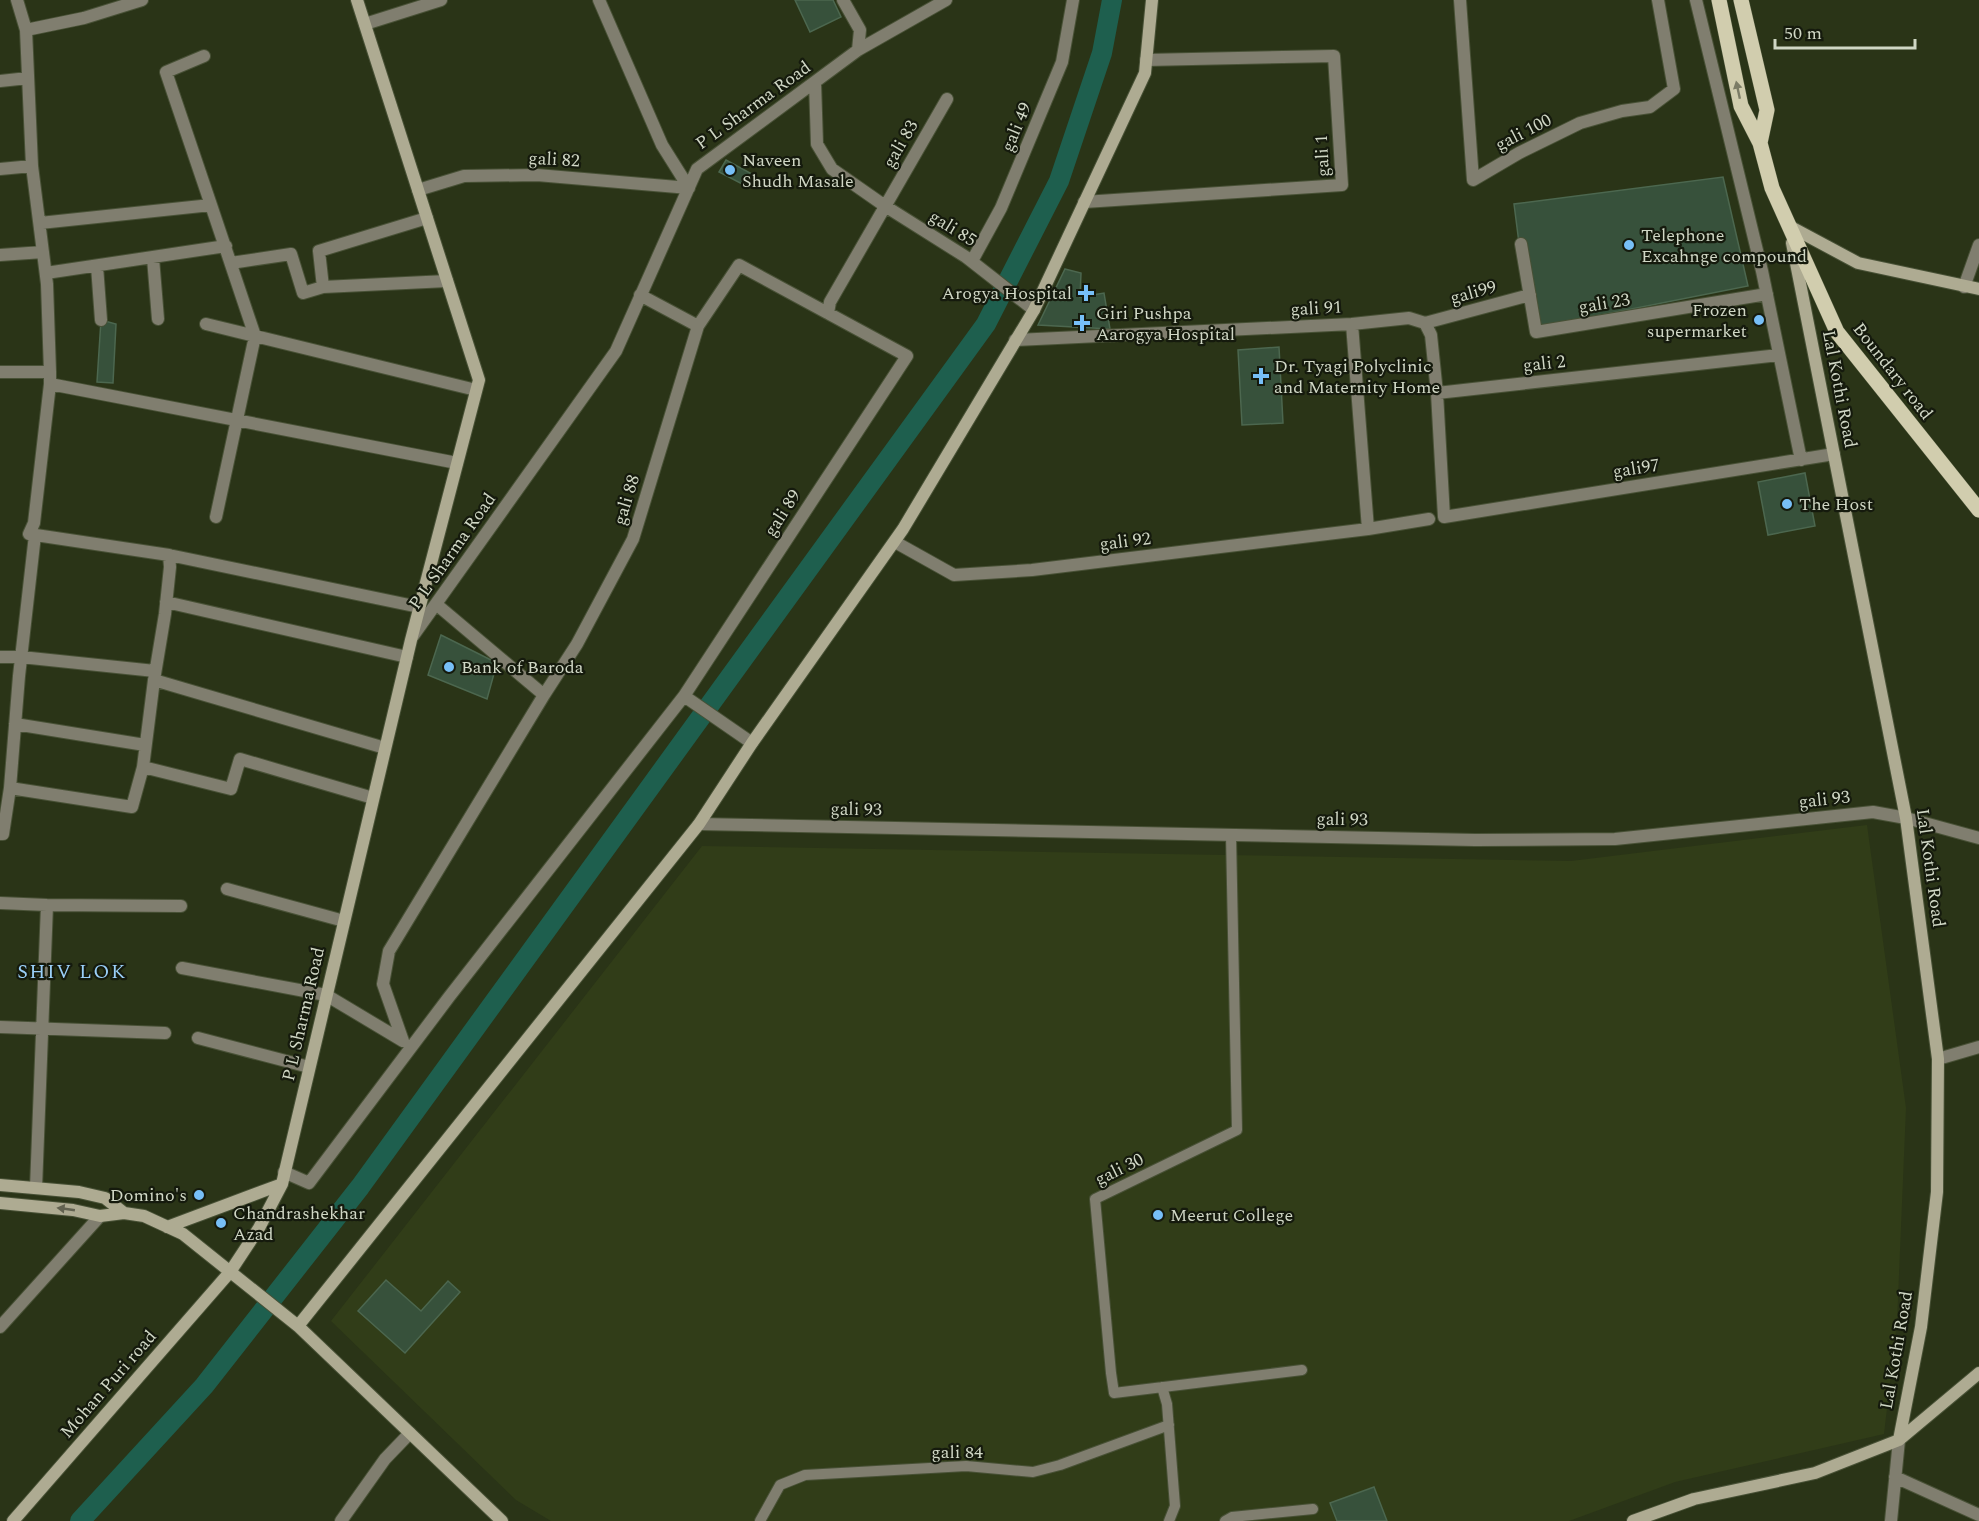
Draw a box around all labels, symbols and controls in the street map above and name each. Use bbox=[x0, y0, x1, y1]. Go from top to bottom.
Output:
scale bar bbox=[1775, 12, 1914, 50]
text: 50 m bbox=[1784, 20, 1822, 47]
street label: P L Sharma Road bbox=[690, 54, 817, 157]
one-way arrow bbox=[1732, 80, 1742, 99]
street label: gali 49 bbox=[994, 98, 1039, 156]
street label: gali 100 bbox=[1490, 107, 1556, 158]
street label: gali 83 bbox=[876, 115, 925, 173]
street label: gali 1 bbox=[1308, 134, 1337, 178]
street label: gali 82 bbox=[527, 145, 581, 174]
place label: Naveen Shudh Masale bbox=[742, 147, 854, 195]
marker: Naveen Shudh Masale bbox=[723, 163, 737, 177]
street label: gali 85 bbox=[924, 203, 982, 254]
place label: Telephone Excahnge compound bbox=[1641, 222, 1807, 270]
marker: Telephone Excahnge compound bbox=[1622, 238, 1636, 252]
street label: gali99 bbox=[1447, 273, 1499, 312]
place label: Arogya Hospital bbox=[942, 280, 1072, 307]
marker: Arogya Hospital bbox=[1077, 284, 1095, 302]
street label: gali 23 bbox=[1576, 286, 1632, 321]
street label: gali 91 bbox=[1289, 294, 1343, 323]
place label: Frozen supermarket bbox=[1647, 297, 1747, 345]
place label: Giri Pushpa Aarogya Hospital bbox=[1096, 300, 1235, 348]
marker: Frozen supermarket bbox=[1752, 313, 1766, 327]
marker: Giri Pushpa Aarogya Hospital bbox=[1073, 314, 1091, 332]
street label: Boundary road bbox=[1846, 317, 1939, 426]
street label: Lal Kothi Road bbox=[1815, 328, 1864, 450]
street label: gali 2 bbox=[1521, 348, 1567, 379]
place label: Dr. Tyagi Polyclinic and Maternity Home bbox=[1274, 353, 1440, 401]
marker: Dr. Tyagi Polyclinic and Maternity Home bbox=[1252, 367, 1270, 385]
street label: gali97 bbox=[1611, 451, 1662, 486]
street label: gali 88 bbox=[606, 471, 647, 529]
street label: gali 89 bbox=[757, 484, 808, 542]
street label: P L Sharma Road bbox=[402, 487, 503, 615]
place label: The Host bbox=[1799, 491, 1873, 518]
marker: The Host bbox=[1780, 497, 1794, 511]
street label: gali 92 bbox=[1098, 525, 1152, 558]
place label: Bank of Baroda bbox=[461, 654, 584, 681]
marker: Bank of Baroda bbox=[442, 660, 456, 674]
street label: gali 93 bbox=[1797, 783, 1851, 816]
street label: gali 93 bbox=[830, 796, 882, 823]
street label: gali 93 bbox=[1316, 806, 1368, 833]
street label: Lal Kothi Road bbox=[1909, 807, 1952, 929]
street label: P L Sharma Road bbox=[275, 944, 332, 1084]
district label: SHIV LOK bbox=[17, 957, 127, 987]
street label: gali 30 bbox=[1090, 1146, 1148, 1193]
place label: Domino's bbox=[110, 1182, 187, 1209]
marker: Domino's bbox=[192, 1188, 206, 1202]
place label: Chandrashekhar Azad bbox=[233, 1200, 365, 1248]
place label: Meerut College bbox=[1170, 1202, 1293, 1229]
one-way arrow bbox=[56, 1205, 75, 1214]
marker: Meerut College bbox=[1151, 1208, 1165, 1222]
marker: Chandrashekhar Azad bbox=[214, 1216, 228, 1230]
street label: Lal Kothi Road bbox=[1873, 1289, 1920, 1411]
street label: Mohan Puri road bbox=[54, 1324, 163, 1444]
street label: gali 84 bbox=[931, 1439, 983, 1466]

